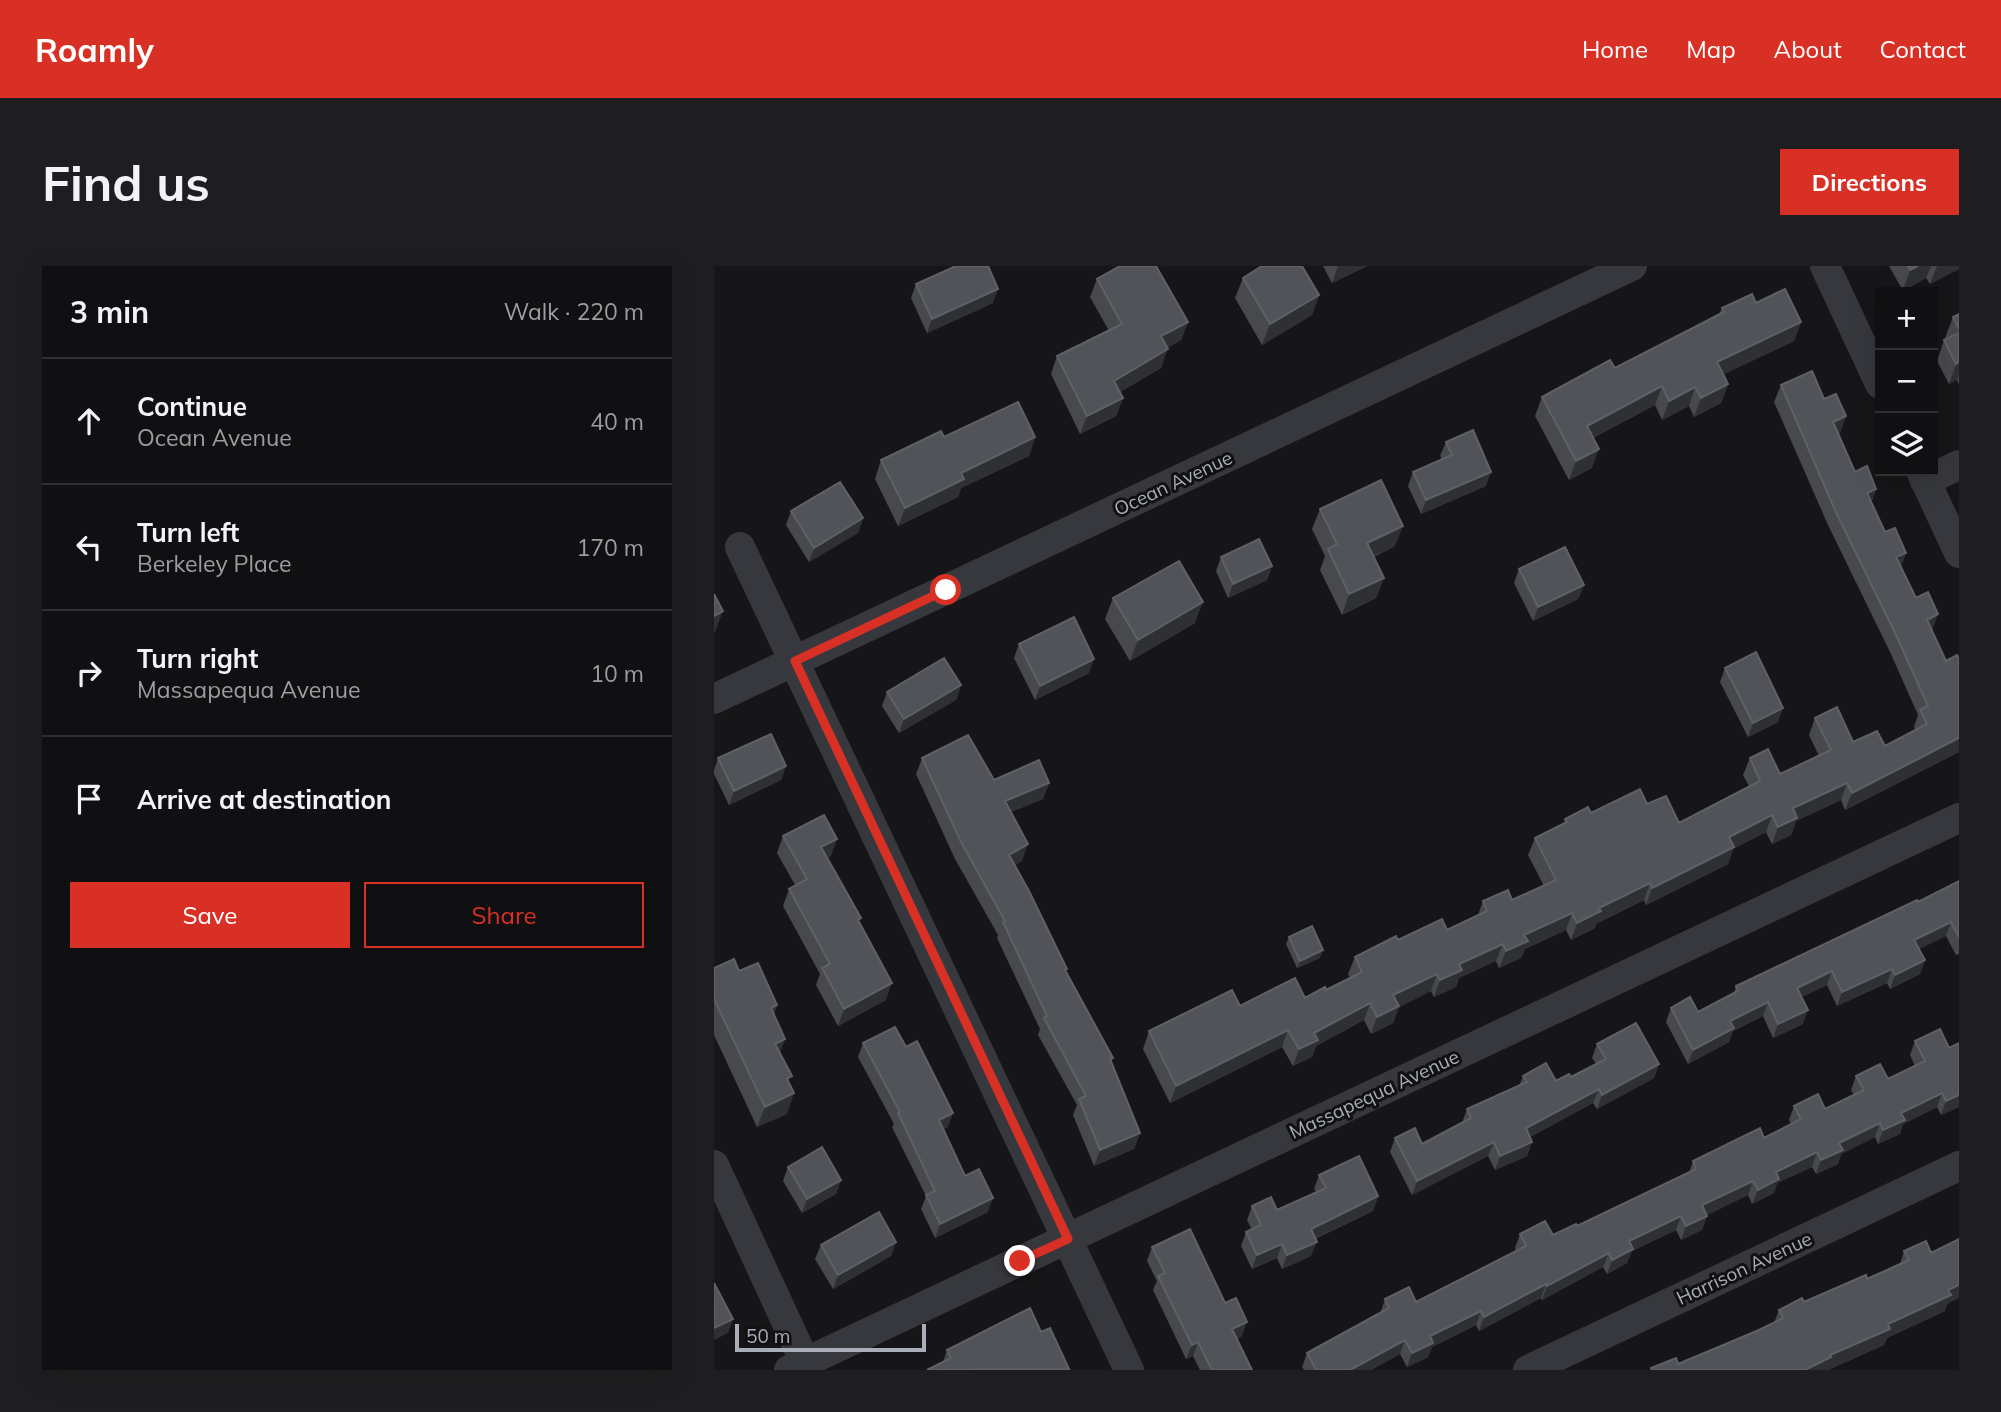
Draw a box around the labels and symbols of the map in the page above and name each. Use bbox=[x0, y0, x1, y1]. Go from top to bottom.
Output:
street label: Ocean Avenue bbox=[1110, 445, 1236, 521]
route start bbox=[930, 574, 961, 605]
street label: Massapequa Avenue bbox=[1285, 1044, 1463, 1144]
street label: Harrison Avenue bbox=[1672, 1226, 1816, 1310]
route end bbox=[1004, 1245, 1035, 1276]
scale bar bbox=[735, 1321, 926, 1353]

